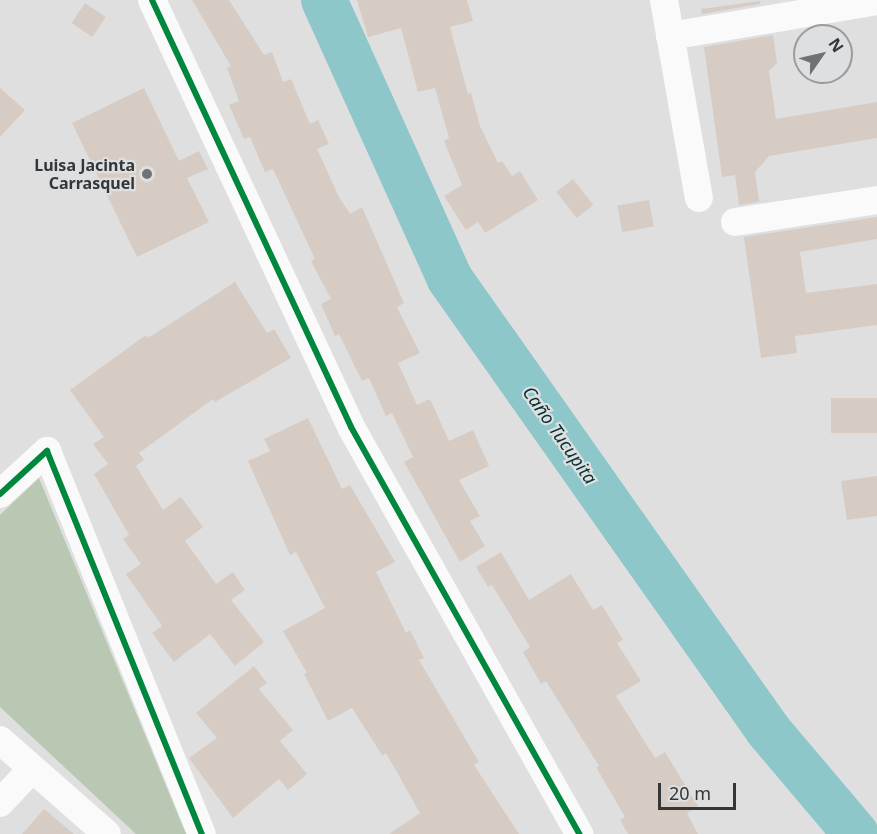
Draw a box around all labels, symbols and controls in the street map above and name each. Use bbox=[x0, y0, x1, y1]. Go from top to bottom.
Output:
north arrow bbox=[793, 24, 853, 84]
text: N bbox=[824, 34, 849, 57]
place label: Luisa Jacinta Carrasquel bbox=[34, 155, 135, 193]
marker: Luisa Jacinta Carrasquel bbox=[140, 167, 154, 181]
water label: Caño Tucupita bbox=[518, 382, 602, 488]
scale bar bbox=[661, 771, 739, 809]
text: 20 m bbox=[669, 781, 711, 805]

